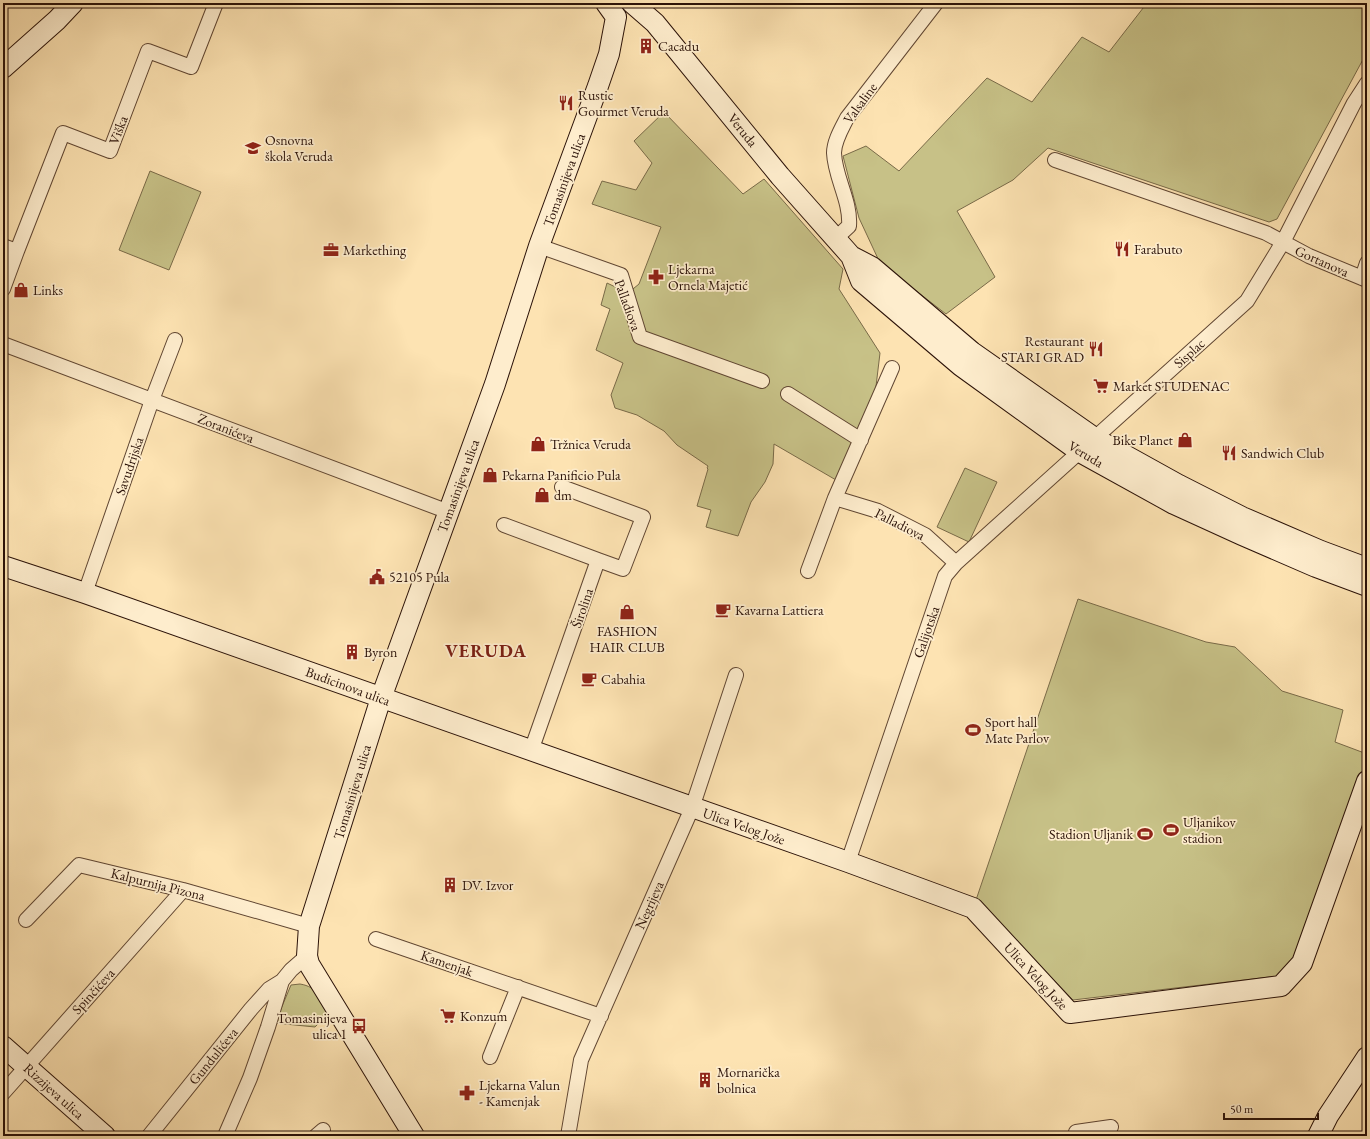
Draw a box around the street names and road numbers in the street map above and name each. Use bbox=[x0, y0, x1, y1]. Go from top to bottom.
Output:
street label: Valsaline bbox=[839, 78, 881, 127]
street label: Veruda bbox=[724, 109, 762, 151]
street label: Viška bbox=[104, 113, 132, 147]
street label: Tomasinijeva ulica bbox=[539, 130, 589, 229]
street label: Gortanova bbox=[1292, 241, 1352, 281]
street label: Palladiova bbox=[610, 277, 646, 334]
street label: Sisplac bbox=[1170, 334, 1209, 372]
street label: Zoranićeva bbox=[195, 409, 257, 447]
street label: Savudrijska bbox=[111, 434, 147, 497]
street label: Tomasinijeva ulica bbox=[433, 436, 483, 535]
street label: Veruda bbox=[1065, 436, 1107, 472]
street label: Palladiova bbox=[872, 504, 928, 544]
street label: Širolina bbox=[567, 585, 597, 630]
street label: Galijotska bbox=[909, 603, 943, 660]
street label: Budicinova ulica bbox=[303, 662, 393, 710]
street label: Tomasinijeva ulica bbox=[329, 742, 375, 842]
street label: Ulica Velog Jože bbox=[700, 804, 788, 849]
street label: Kalpurnija Pizona bbox=[109, 864, 207, 905]
street label: Negrijeva bbox=[630, 878, 668, 932]
street label: Ulica Velog Jože bbox=[1000, 938, 1072, 1014]
street label: Kamenjak bbox=[418, 946, 476, 980]
street label: Spinčićeva bbox=[68, 964, 119, 1018]
street label: Gundulićeva bbox=[184, 1023, 242, 1088]
street label: Rizzijeva ulica bbox=[20, 1059, 88, 1123]

